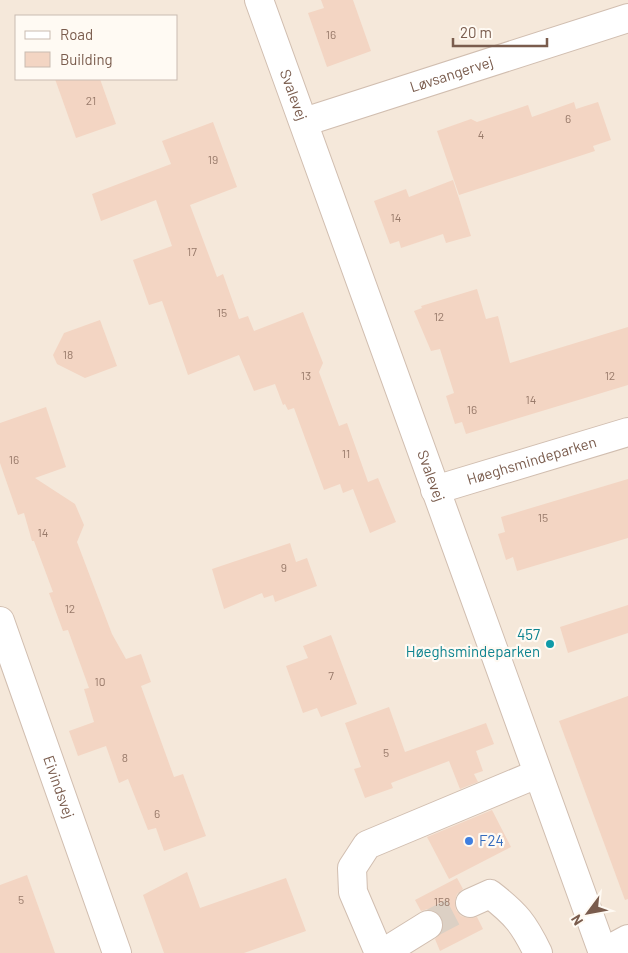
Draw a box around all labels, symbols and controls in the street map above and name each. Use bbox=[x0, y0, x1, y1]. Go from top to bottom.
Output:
legend bbox=[15, 15, 178, 80]
scale bar bbox=[453, 15, 547, 47]
text: 20 m bbox=[460, 23, 492, 41]
text: Road bbox=[60, 25, 93, 43]
house number: 16 bbox=[326, 27, 336, 41]
text: Building bbox=[60, 50, 113, 68]
street label: Løvsangervej bbox=[407, 52, 495, 95]
street label: Svalevej bbox=[277, 67, 312, 123]
house number: 21 bbox=[86, 93, 96, 107]
house number: 6 bbox=[565, 111, 571, 125]
house number: 4 bbox=[478, 127, 484, 141]
house number: 19 bbox=[208, 152, 218, 166]
house number: 14 bbox=[391, 210, 401, 224]
house number: 17 bbox=[187, 244, 197, 258]
house number: 15 bbox=[217, 305, 227, 319]
house number: 12 bbox=[434, 309, 444, 323]
house number: 18 bbox=[63, 347, 73, 361]
house number: 13 bbox=[301, 368, 311, 382]
house number: 12 bbox=[605, 368, 615, 382]
house number: 14 bbox=[526, 392, 536, 406]
house number: 16 bbox=[467, 402, 477, 416]
street label: Høeghsmindeparken bbox=[465, 432, 598, 488]
house number: 11 bbox=[342, 446, 350, 460]
street label: Svalevej bbox=[414, 448, 449, 504]
house number: 16 bbox=[9, 452, 19, 466]
house number: 15 bbox=[538, 510, 548, 524]
house number: 14 bbox=[38, 525, 48, 539]
house number: 9 bbox=[281, 560, 287, 574]
house number: 12 bbox=[65, 601, 75, 615]
place label: 457 Høeghsmindeparken bbox=[406, 625, 540, 660]
marker: 457 Høeghsmindeparken bbox=[544, 638, 556, 650]
house number: 7 bbox=[328, 668, 334, 682]
house number: 10 bbox=[95, 674, 105, 688]
house number: 5 bbox=[383, 745, 389, 759]
house number: 8 bbox=[122, 750, 128, 764]
street label: Eivindsvej bbox=[40, 753, 79, 820]
house number: 6 bbox=[154, 806, 160, 820]
place label: F24 bbox=[479, 831, 504, 849]
marker: F24 bbox=[463, 835, 475, 847]
north arrow bbox=[563, 888, 613, 938]
house number: 5 bbox=[18, 892, 24, 906]
house number: 158 bbox=[434, 894, 450, 908]
text: N bbox=[567, 912, 586, 929]

